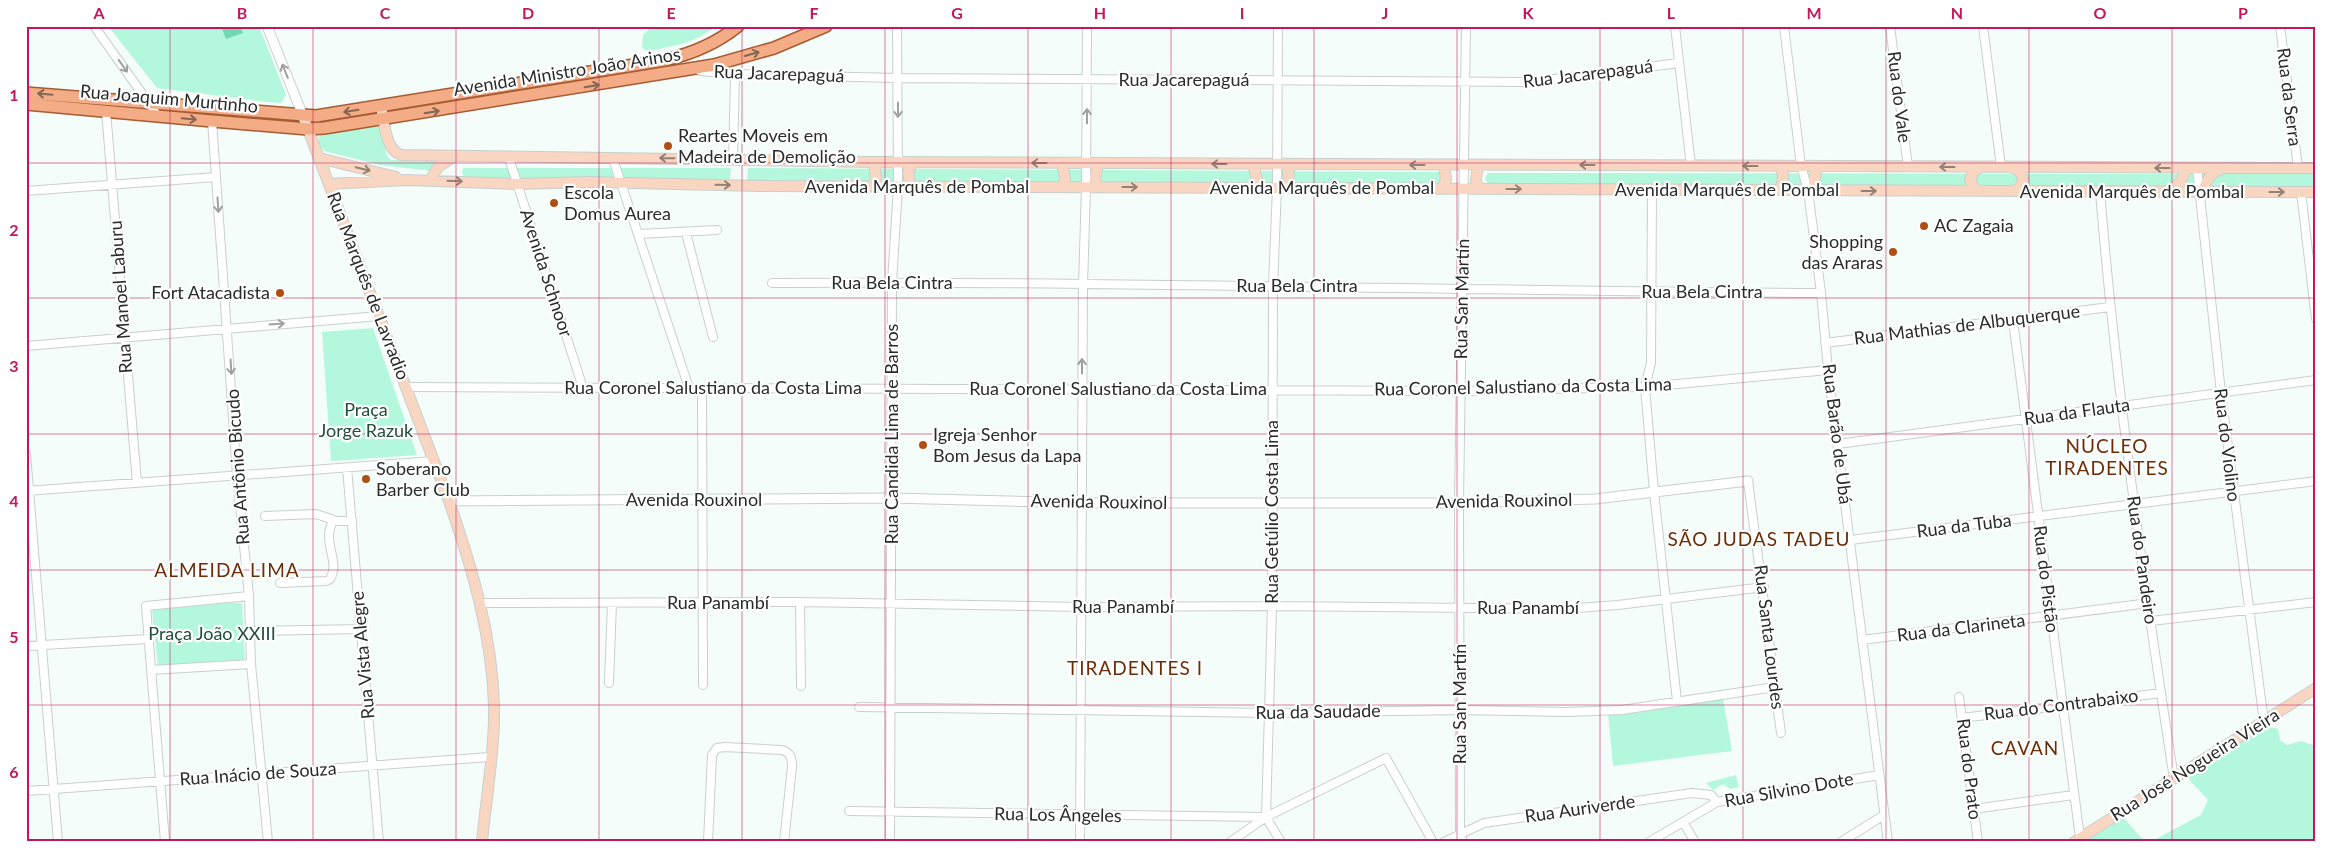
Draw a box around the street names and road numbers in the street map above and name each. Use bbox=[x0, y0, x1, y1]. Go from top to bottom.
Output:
street label: Avenida Ministro João Arinos bbox=[452, 42, 682, 100]
street label: Rua da Serra bbox=[2273, 46, 2307, 147]
street label: Rua do Vale bbox=[1883, 50, 1917, 144]
street label: Rua Jacarepaguá bbox=[1522, 54, 1654, 92]
street label: Rua Jacarepaguá bbox=[713, 60, 845, 86]
street label: Rua Jacarepaguá bbox=[1119, 68, 1249, 90]
street label: Rua Joaquim Murtinho bbox=[79, 79, 259, 117]
street label: Avenida Marquês de Pombal bbox=[805, 175, 1029, 197]
street label: Avenida Marquês de Pombal bbox=[1210, 176, 1434, 198]
street label: Avenida Marquês de Pombal bbox=[1615, 178, 1839, 200]
street label: Avenida Marquês de Pombal bbox=[2020, 180, 2244, 202]
street label: Rua Marquês de Lavradio bbox=[323, 189, 415, 383]
street label: Avenida Schnoor bbox=[516, 206, 578, 340]
street label: Rua Manoel Laburu bbox=[104, 220, 136, 374]
street label: Rua San Martín bbox=[1449, 238, 1473, 360]
street label: Rua Bela Cintra bbox=[831, 271, 953, 293]
street label: Rua Bela Cintra bbox=[1236, 274, 1358, 296]
street label: Rua Bela Cintra bbox=[1641, 280, 1763, 302]
street label: Rua Mathias de Albuquerque bbox=[1853, 299, 2081, 349]
street label: Rua Candida Lima de Barros bbox=[880, 323, 902, 544]
street label: Rua Barão de Ubá bbox=[1818, 362, 1858, 505]
street label: Rua Coronel Salustiano da Costa Lima bbox=[1374, 372, 1672, 400]
street label: Rua Coronel Salustiano da Costa Lima bbox=[564, 376, 862, 398]
street label: Rua Coronel Salustiano da Costa Lima bbox=[969, 377, 1267, 399]
street label: Rua do Violino bbox=[2210, 387, 2246, 503]
street label: Rua Antônio Bicudo bbox=[221, 388, 253, 546]
street label: Rua da Flauta bbox=[2022, 393, 2131, 429]
street label: Rua Getúlio Costa Lima bbox=[1260, 420, 1282, 604]
street label: Avenida Rouxinol bbox=[626, 488, 762, 510]
street label: Avenida Rouxinol bbox=[1435, 488, 1573, 512]
street label: Avenida Rouxinol bbox=[1030, 489, 1168, 513]
street label: Rua do Pandeiro bbox=[2123, 494, 2163, 625]
street label: Rua da Tuba bbox=[1915, 508, 2013, 542]
street label: Rua do Pistão bbox=[2030, 524, 2064, 634]
street label: Rua Santa Lourdes bbox=[1750, 563, 1790, 711]
street label: Rua Vista Alegre bbox=[345, 590, 379, 720]
street label: Rua Panambí bbox=[667, 591, 770, 613]
street label: Rua Panambí bbox=[1072, 595, 1175, 617]
street label: Rua Panambí bbox=[1477, 596, 1580, 618]
street label: Rua da Clarineta bbox=[1895, 608, 2026, 646]
street label: Rua San Martín bbox=[1448, 644, 1470, 764]
street label: Rua do Contrabaixo bbox=[1982, 684, 2139, 724]
street label: Rua da Saudade bbox=[1255, 699, 1381, 723]
street label: Rua José Nogueira Vieira bbox=[2106, 703, 2283, 825]
street label: Rua do Prato bbox=[1953, 717, 1987, 821]
street label: Rua Inácio de Souza bbox=[179, 757, 337, 789]
street label: Rua Silvino Dote bbox=[1723, 767, 1855, 811]
street label: Rua Auriverde bbox=[1523, 789, 1636, 827]
street label: Rua Los Ângeles bbox=[994, 802, 1122, 826]

